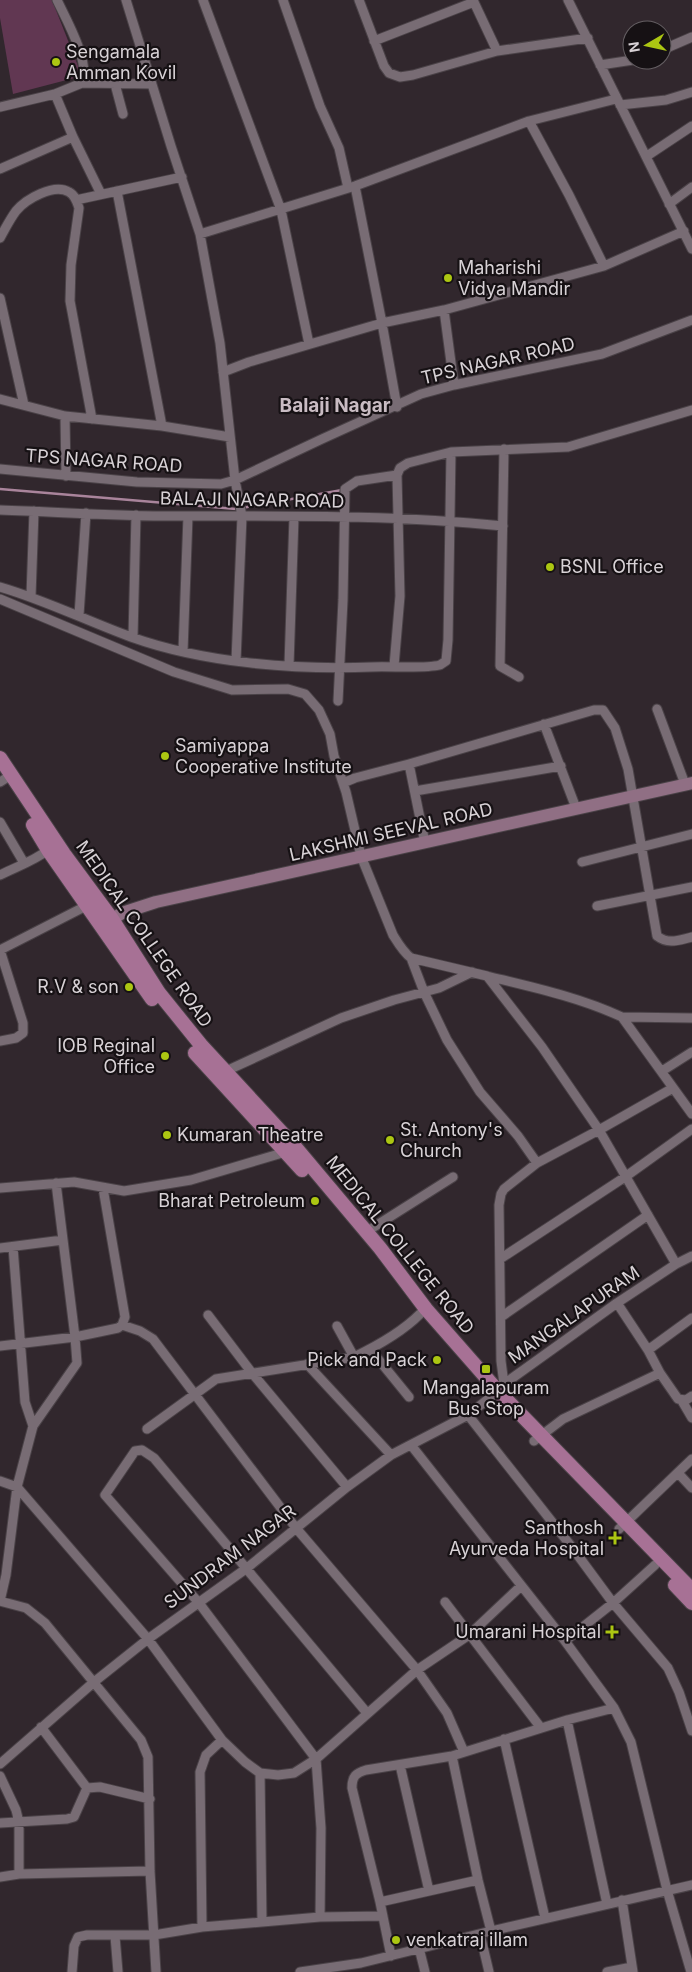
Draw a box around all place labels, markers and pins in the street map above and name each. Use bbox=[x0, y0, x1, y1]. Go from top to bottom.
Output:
place label: Sengamala Amman Kovil bbox=[66, 41, 176, 83]
marker: Sengamala Amman Kovil bbox=[50, 56, 62, 68]
place label: Maharishi Vidya Mandir bbox=[458, 257, 570, 299]
marker: Maharishi Vidya Mandir bbox=[442, 272, 454, 284]
place label: BSNL Office bbox=[560, 556, 664, 577]
marker: BSNL Office bbox=[544, 561, 556, 573]
place label: Samiyappa Cooperative Institute bbox=[175, 735, 352, 777]
marker: Samiyappa Cooperative Institute bbox=[159, 750, 171, 762]
place label: R.V & son bbox=[37, 976, 119, 997]
marker: R.V & son bbox=[123, 981, 135, 993]
place label: IOB Reginal Office bbox=[57, 1035, 155, 1077]
marker: IOB Reginal Office bbox=[159, 1050, 171, 1062]
place label: St. Antony's Church bbox=[400, 1119, 503, 1161]
place label: Kumaran Theatre bbox=[177, 1124, 324, 1145]
marker: Kumaran Theatre bbox=[161, 1129, 173, 1141]
marker: St. Antony's Church bbox=[384, 1134, 396, 1146]
place label: Bharat Petroleum bbox=[158, 1190, 305, 1211]
marker: Bharat Petroleum bbox=[309, 1195, 321, 1207]
place label: Pick and Pack bbox=[307, 1349, 427, 1370]
marker: Pick and Pack bbox=[431, 1354, 443, 1366]
marker: Mangalapuram Bus Stop bbox=[480, 1363, 492, 1375]
place label: Mangalapuram Bus Stop bbox=[423, 1377, 549, 1419]
place label: Santhosh Ayurveda Hospital bbox=[449, 1517, 604, 1559]
marker: Santhosh Ayurveda Hospital bbox=[608, 1531, 622, 1545]
place label: Umarani Hospital bbox=[455, 1621, 601, 1642]
marker: Umarani Hospital bbox=[605, 1625, 619, 1639]
place label: venkatraj illam bbox=[406, 1929, 528, 1950]
marker: venkatraj illam bbox=[390, 1934, 402, 1946]

